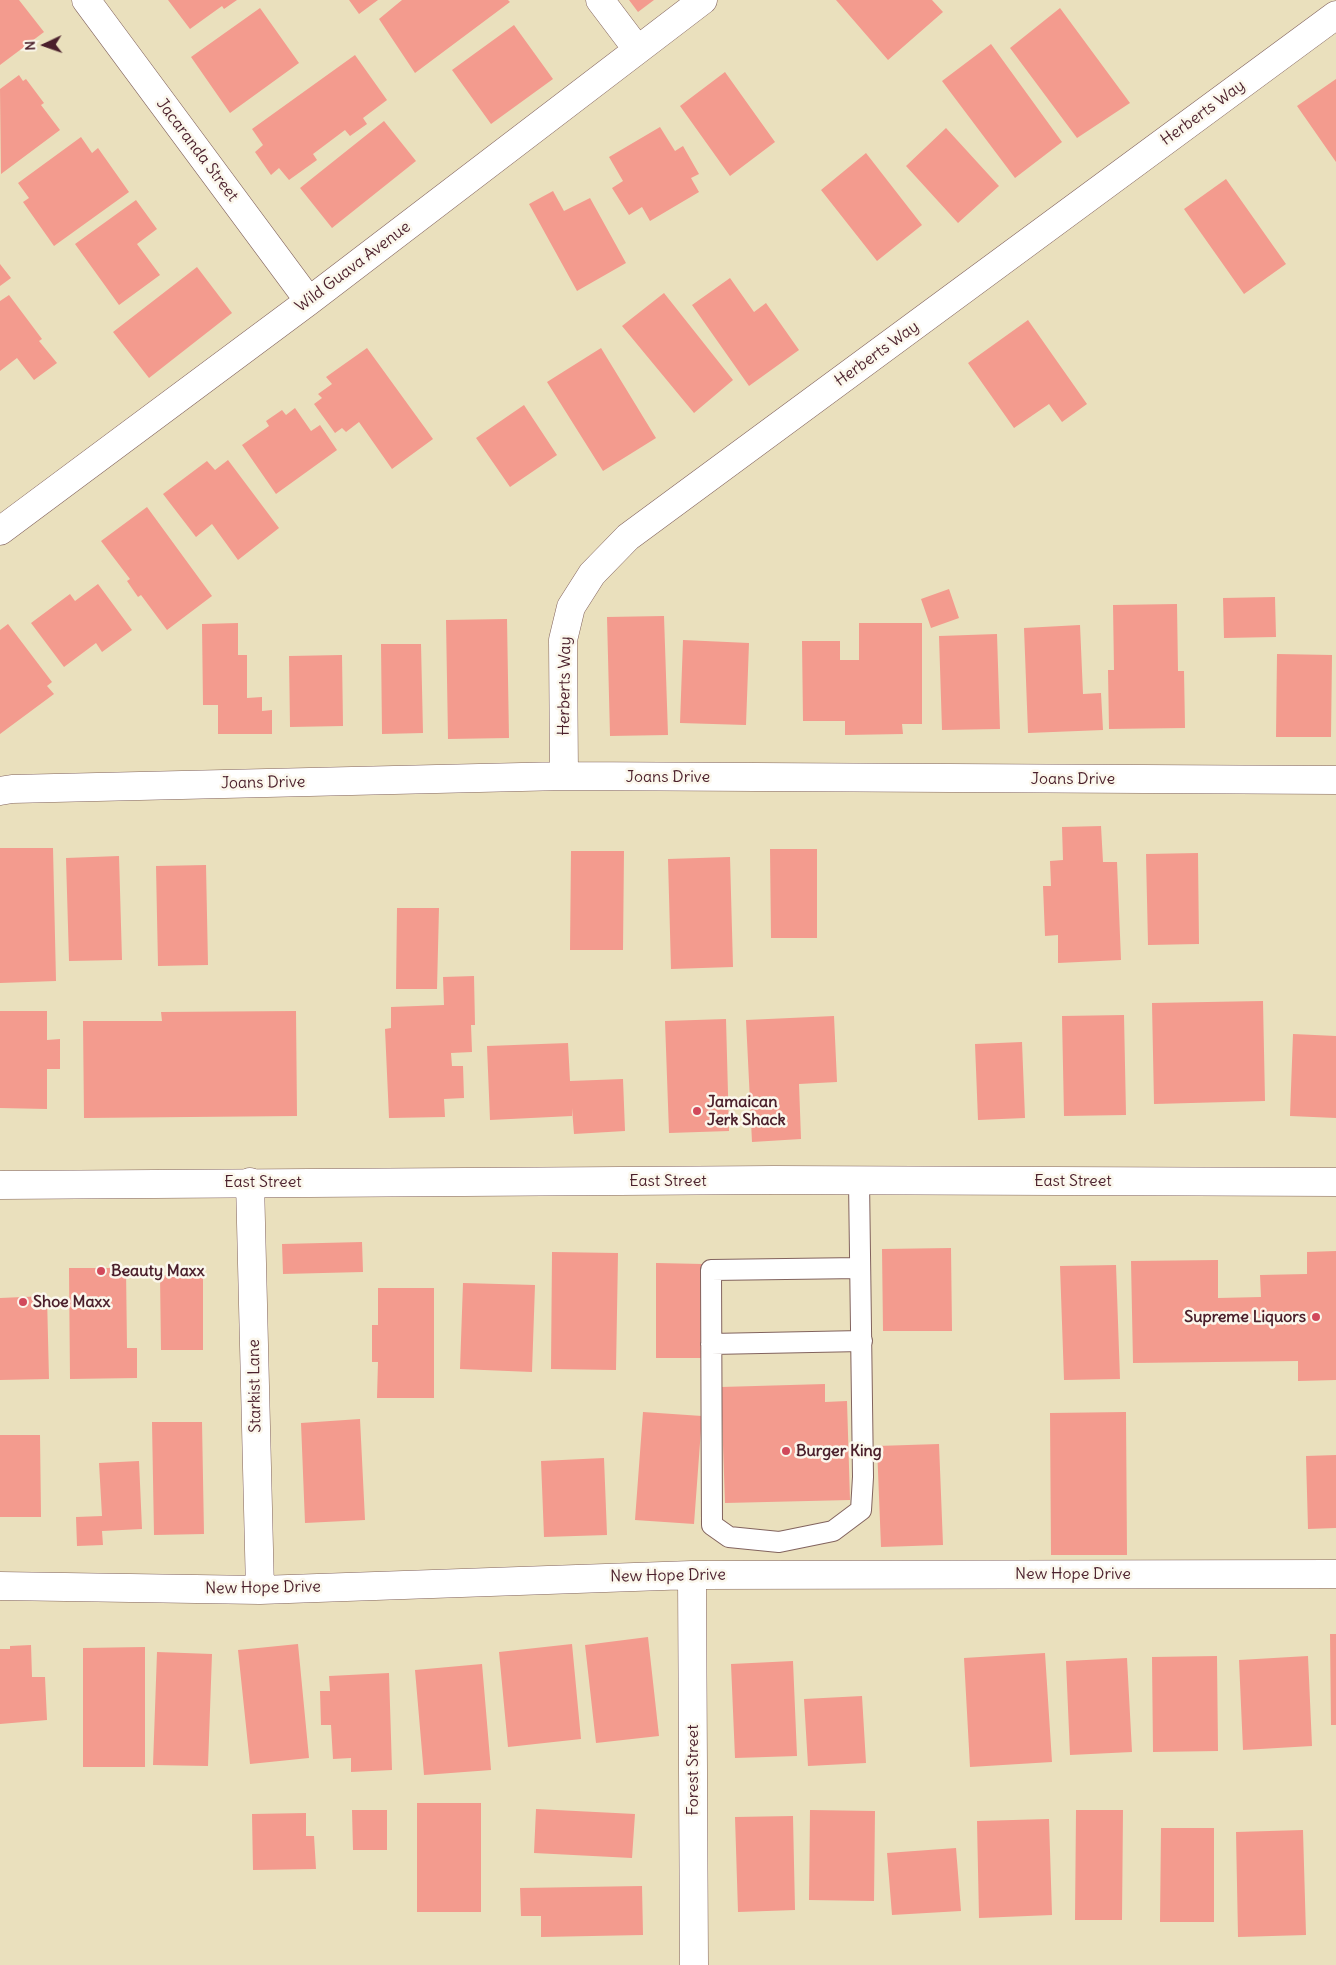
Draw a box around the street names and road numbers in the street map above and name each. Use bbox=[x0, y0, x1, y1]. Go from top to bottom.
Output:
street label: Herberts Way bbox=[1157, 76, 1249, 150]
street label: Jacaranda Street bbox=[152, 95, 242, 205]
street label: Wild Guava Avenue bbox=[292, 217, 414, 317]
street label: Herberts Way bbox=[831, 317, 923, 391]
street label: Herberts Way bbox=[555, 636, 575, 736]
street label: Joans Drive bbox=[626, 767, 710, 787]
street label: Joans Drive bbox=[1031, 769, 1115, 789]
street label: Joans Drive bbox=[221, 773, 305, 793]
street label: East Street bbox=[629, 1171, 707, 1191]
street label: East Street bbox=[1034, 1171, 1112, 1191]
street label: East Street bbox=[224, 1172, 302, 1192]
street label: Starkist Lane bbox=[245, 1339, 265, 1433]
street label: New Hope Drive bbox=[1015, 1564, 1131, 1584]
street label: New Hope Drive bbox=[610, 1565, 726, 1587]
street label: New Hope Drive bbox=[205, 1577, 321, 1599]
street label: Forest Street bbox=[683, 1724, 703, 1816]

